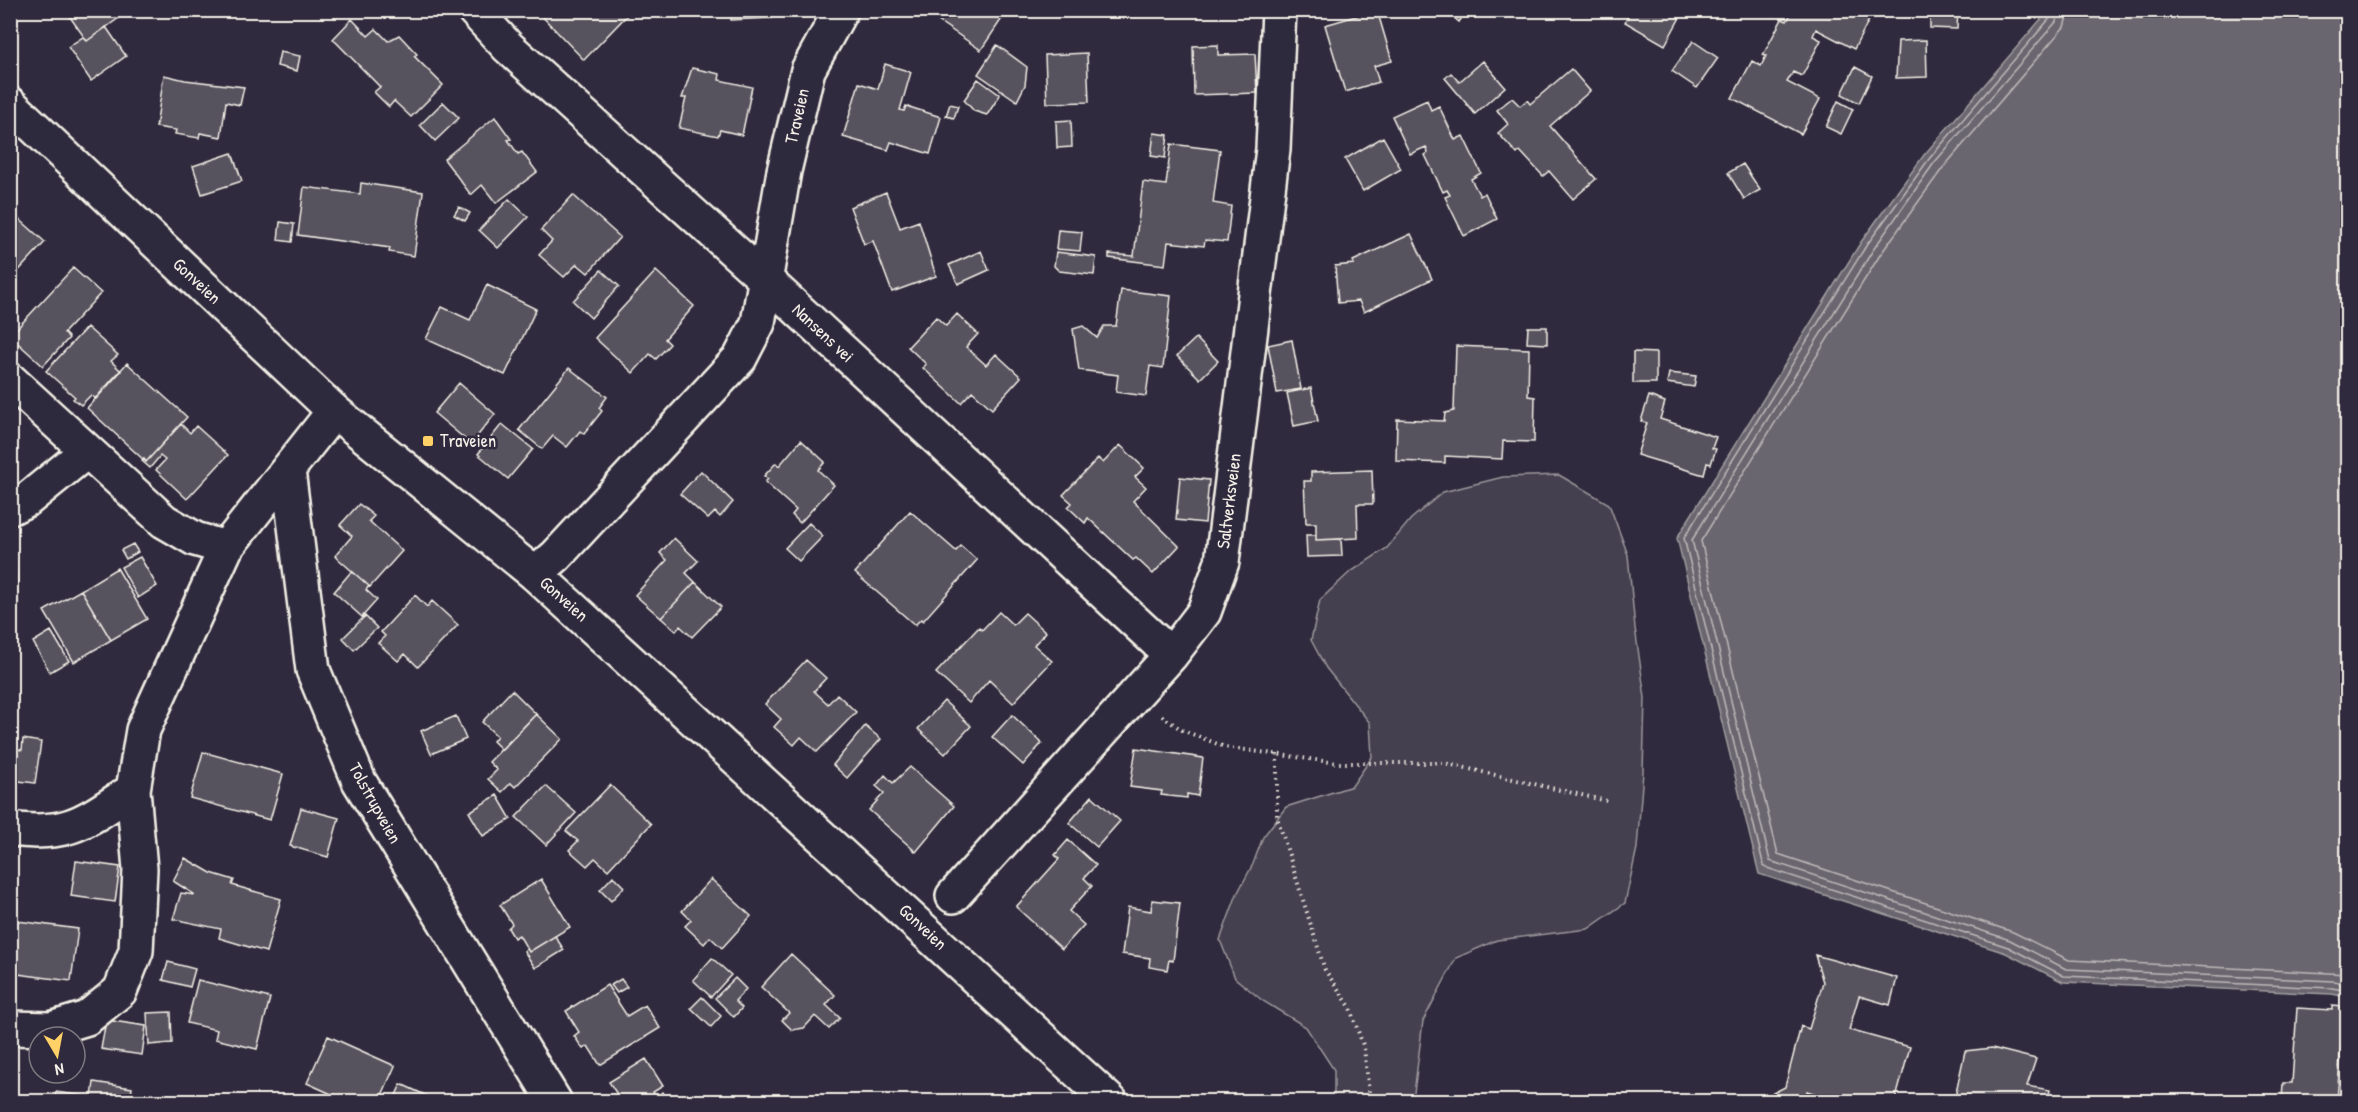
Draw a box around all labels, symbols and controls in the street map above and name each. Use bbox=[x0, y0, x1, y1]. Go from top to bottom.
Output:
street label: Traveien bbox=[778, 86, 815, 146]
street label: Gonveien bbox=[168, 252, 227, 309]
street label: Nansens vei bbox=[787, 297, 860, 368]
place label: Traveien bbox=[440, 428, 496, 453]
marker: Traveien bbox=[421, 434, 435, 448]
street label: Saltverksveien bbox=[1210, 452, 1247, 550]
street label: Gonveien bbox=[535, 570, 594, 627]
street label: Tolstrupveien bbox=[343, 758, 408, 848]
street label: Gonveien bbox=[894, 898, 953, 955]
north arrow bbox=[27, 1025, 87, 1085]
text: N bbox=[53, 1058, 66, 1081]

